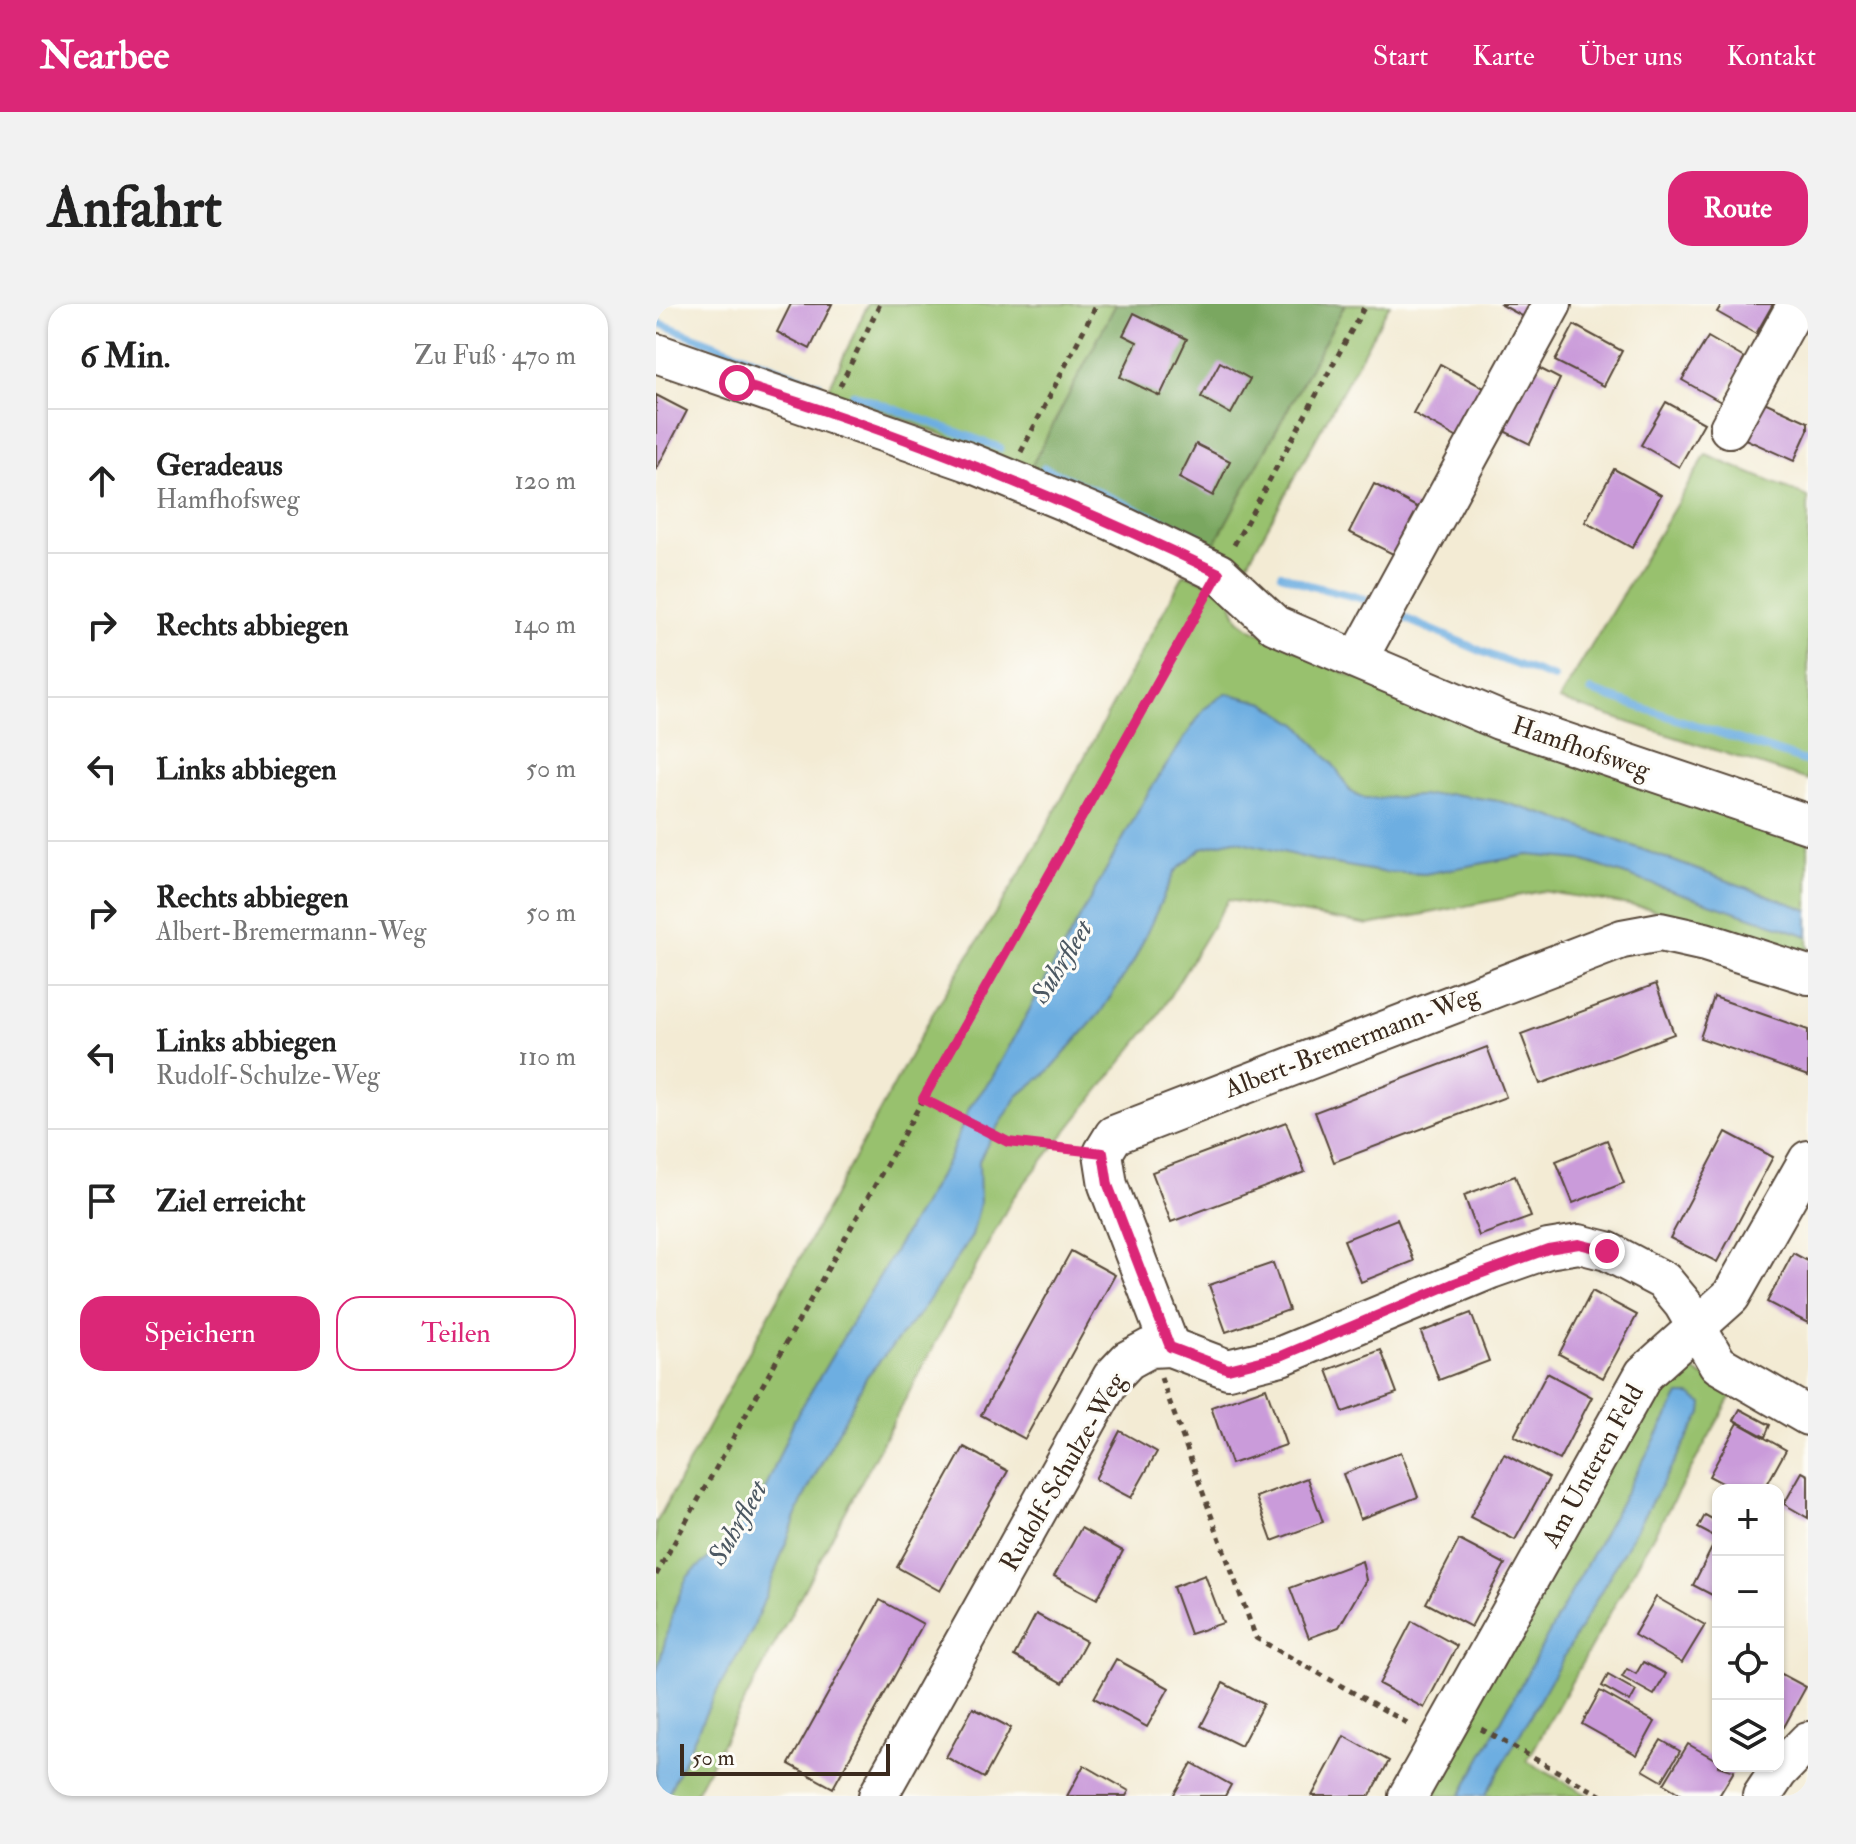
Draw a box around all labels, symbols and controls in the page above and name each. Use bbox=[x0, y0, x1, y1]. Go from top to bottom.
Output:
text: Nearbee bbox=[40, 32, 169, 80]
text: Start bbox=[1373, 39, 1428, 74]
text: Karte bbox=[1472, 39, 1535, 74]
text: Über uns bbox=[1579, 39, 1682, 74]
text: Kontakt bbox=[1726, 39, 1816, 74]
button: Route bbox=[1668, 171, 1808, 246]
text: Anfahrt bbox=[48, 173, 222, 244]
text: 6 Min. bbox=[80, 335, 170, 378]
text: Zu Fuß · 470 m bbox=[414, 340, 576, 372]
route start bbox=[719, 365, 755, 401]
text: Geradeaus bbox=[156, 447, 283, 484]
icon: ahead bbox=[80, 459, 124, 503]
text: 120 m bbox=[515, 465, 576, 497]
text: Hamfhofsweg bbox=[156, 484, 300, 516]
icon: right bbox=[80, 603, 124, 647]
text: Rechts abbiegen bbox=[156, 607, 349, 644]
text: 140 m bbox=[514, 609, 576, 641]
street label: Hamfhofsweg bbox=[1508, 710, 1655, 787]
icon: left bbox=[80, 747, 124, 791]
text: Links abbiegen bbox=[156, 751, 337, 788]
text: 50 m bbox=[526, 753, 576, 785]
text: Rechts abbiegen bbox=[156, 879, 349, 916]
icon: right bbox=[80, 891, 124, 935]
text: 50 m bbox=[526, 897, 576, 929]
water label: Suhrfleet bbox=[1022, 912, 1102, 1011]
text: Albert-Bremermann-Weg bbox=[156, 916, 426, 948]
street label: Albert-Bremermann-Weg bbox=[1219, 978, 1485, 1106]
text: Links abbiegen bbox=[156, 1023, 337, 1060]
icon: left bbox=[80, 1035, 124, 1079]
text: 110 m bbox=[519, 1041, 576, 1073]
text: Rudolf-Schulze-Weg bbox=[156, 1060, 380, 1092]
icon: arrive bbox=[80, 1179, 124, 1223]
text: Ziel erreicht bbox=[156, 1183, 305, 1220]
route end bbox=[1589, 1233, 1625, 1269]
button: Speichern bbox=[80, 1296, 320, 1371]
button: Teilen bbox=[336, 1296, 576, 1371]
street label: Rudolf-Schulze-Weg bbox=[993, 1366, 1133, 1577]
street label: Am Unteren Feld bbox=[1535, 1379, 1651, 1554]
water label: Suhrfleet bbox=[699, 1473, 777, 1572]
map controls bbox=[1712, 1484, 1784, 1772]
button: + bbox=[1712, 1484, 1784, 1556]
button: − bbox=[1712, 1556, 1784, 1628]
button: locate bbox=[1712, 1628, 1784, 1700]
button: layers bbox=[1712, 1700, 1784, 1772]
scale bar bbox=[680, 1740, 890, 1776]
text: 50 m bbox=[692, 1744, 734, 1772]

